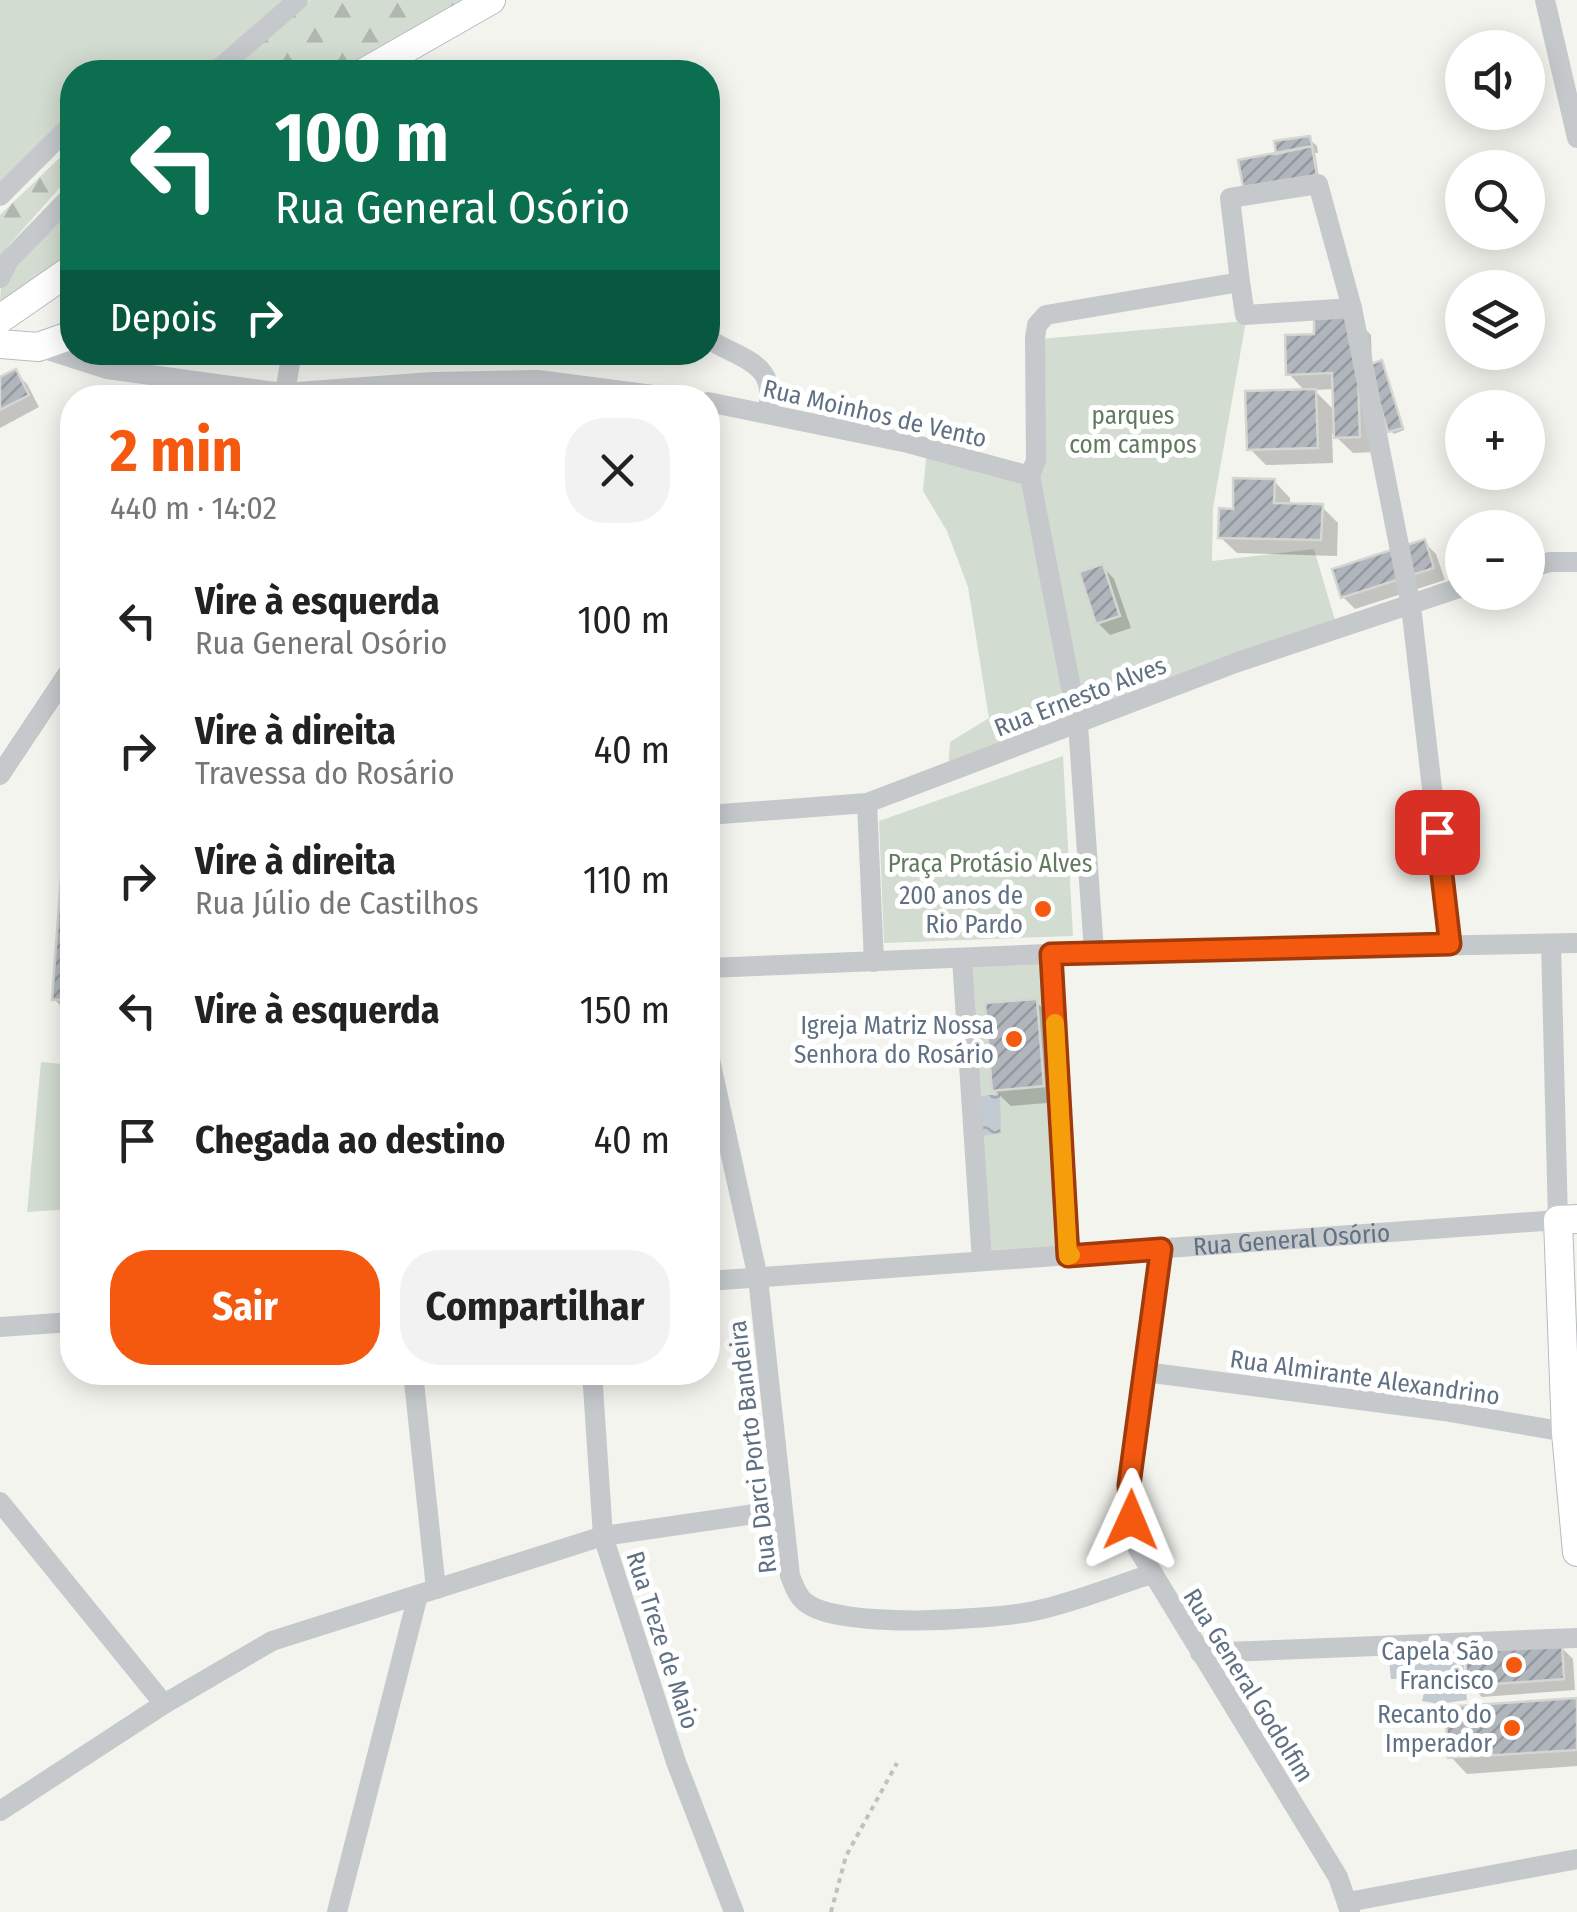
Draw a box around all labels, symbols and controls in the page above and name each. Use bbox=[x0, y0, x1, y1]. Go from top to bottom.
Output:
map controls bbox=[1445, 30, 1545, 610]
button: sound bbox=[1445, 30, 1545, 130]
text: 100 m bbox=[275, 96, 449, 180]
icon: left bbox=[110, 100, 240, 230]
button: search bbox=[1445, 150, 1545, 250]
text: Rua General Osório bbox=[275, 181, 630, 235]
button: layers bbox=[1445, 270, 1545, 370]
icon: right bbox=[237, 290, 292, 345]
text: Depois bbox=[110, 295, 217, 341]
street label: Rua Moinhos de Vento bbox=[760, 374, 989, 454]
button: + bbox=[1445, 390, 1545, 490]
park label: parques com campos bbox=[1069, 401, 1197, 460]
text: 2 min bbox=[110, 415, 243, 487]
button: close bbox=[565, 418, 670, 523]
text: 440 m · 14:02 bbox=[110, 489, 277, 527]
button: − bbox=[1445, 510, 1545, 610]
text: Vire à esquerda bbox=[195, 578, 440, 624]
icon: left bbox=[110, 593, 165, 648]
text: 100 m bbox=[577, 597, 670, 643]
text: Rua General Osório bbox=[195, 624, 447, 662]
street label: Rua Ernesto Alves bbox=[990, 650, 1171, 743]
text: Vire à direita bbox=[195, 708, 396, 754]
icon: right bbox=[110, 723, 165, 778]
text: 40 m bbox=[594, 727, 670, 773]
text: Travessa do Rosário bbox=[195, 754, 455, 792]
pin bbox=[1395, 790, 1480, 875]
icon: arrive bbox=[1410, 805, 1465, 860]
text: Vire à direita bbox=[195, 838, 396, 884]
park label: Praça Protásio Alves bbox=[888, 849, 1092, 879]
icon: right bbox=[110, 853, 165, 908]
text: 110 m bbox=[583, 857, 670, 903]
place label: 200 anos de Rio Pardo bbox=[899, 881, 1023, 940]
text: Rua Júlio de Castilhos bbox=[195, 884, 479, 922]
marker: 200 anos de Rio Pardo bbox=[1032, 898, 1054, 920]
icon: left bbox=[110, 983, 165, 1038]
text: Vire à esquerda bbox=[195, 987, 440, 1033]
text: 150 m bbox=[580, 987, 670, 1033]
place label: Igreja Matriz Nossa Senhora do Rosário bbox=[794, 1011, 994, 1070]
marker: Igreja Matriz Nossa Senhora do Rosário bbox=[1003, 1028, 1025, 1050]
icon: arrive bbox=[110, 1113, 165, 1168]
text: Chegada ao destino bbox=[195, 1117, 505, 1163]
text: 40 m bbox=[594, 1117, 670, 1163]
street label: Rua General Osório bbox=[1192, 1218, 1391, 1262]
button: Sair bbox=[110, 1250, 380, 1365]
button: Compartilhar bbox=[400, 1250, 670, 1365]
street label: Rua Darci Porto Bandeira bbox=[723, 1319, 783, 1575]
street label: Rua Almirante Alexandrino bbox=[1228, 1344, 1502, 1412]
position arrow bbox=[1079, 1468, 1183, 1572]
street label: Rua Treze de Maio bbox=[619, 1548, 705, 1733]
street label: Rua General Godolfim bbox=[1177, 1583, 1320, 1788]
place label: Capela São Francisco bbox=[1381, 1637, 1494, 1696]
marker: Capela São Francisco bbox=[1503, 1654, 1525, 1676]
place label: Recanto do Imperador bbox=[1377, 1700, 1492, 1759]
marker: Recanto do Imperador bbox=[1501, 1717, 1523, 1739]

